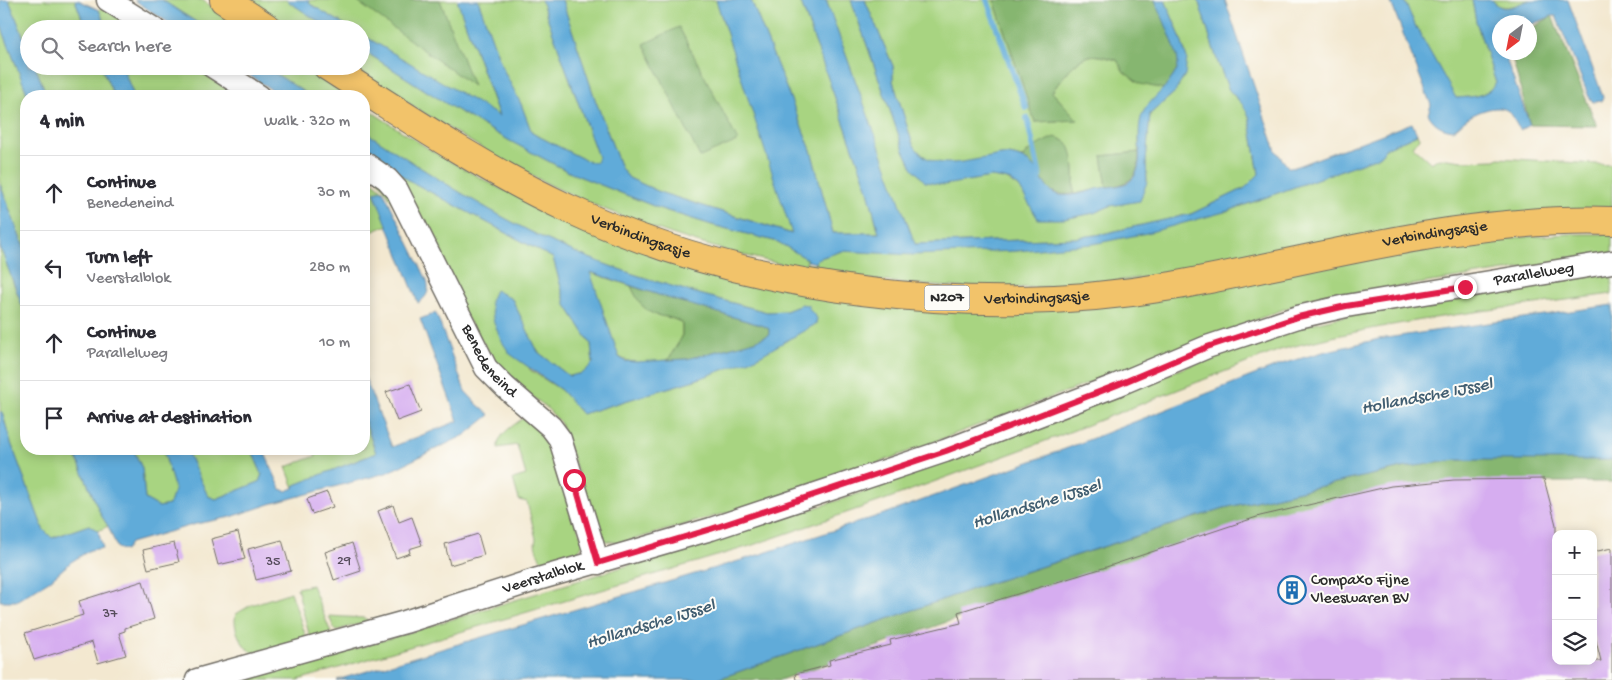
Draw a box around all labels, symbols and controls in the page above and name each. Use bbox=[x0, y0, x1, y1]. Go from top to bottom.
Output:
north arrow bbox=[1492, 15, 1537, 60]
search box bbox=[20, 20, 370, 75]
icon: search bbox=[38, 34, 66, 62]
text: Search here bbox=[78, 36, 172, 59]
text: 4 min bbox=[40, 110, 84, 135]
text: Walk · 320 m bbox=[264, 113, 350, 132]
text: Continue bbox=[87, 172, 156, 195]
icon: ahead bbox=[40, 179, 68, 207]
text: 30 m bbox=[317, 184, 350, 203]
text: Benedeneind bbox=[87, 195, 173, 214]
street label: Verbindingsasje bbox=[586, 210, 693, 264]
street label: Verbindingsasje bbox=[1380, 217, 1489, 253]
text: Turn left bbox=[87, 247, 151, 270]
icon: left bbox=[40, 254, 68, 282]
text: 280 m bbox=[309, 259, 350, 278]
street label: Parallelweg bbox=[1492, 259, 1575, 291]
text: Veerstalblok bbox=[87, 270, 170, 289]
route end bbox=[1454, 276, 1477, 299]
road number: N207 bbox=[924, 286, 970, 310]
street label: Verbindingsasje bbox=[983, 287, 1091, 310]
street label: Benedeneind bbox=[456, 321, 522, 403]
text: Continue bbox=[87, 322, 156, 345]
icon: ahead bbox=[40, 329, 68, 357]
text: 10 m bbox=[319, 334, 350, 353]
text: Parallelweg bbox=[87, 345, 168, 364]
water label: Hollandsche IJssel bbox=[1360, 374, 1495, 420]
icon: arrive bbox=[40, 404, 68, 432]
text: Arrive at destination bbox=[87, 407, 251, 430]
route start bbox=[563, 469, 586, 492]
water label: Hollandsche IJssel bbox=[970, 475, 1105, 534]
map controls bbox=[1552, 530, 1597, 665]
button: + bbox=[1552, 530, 1597, 575]
house number: 29 bbox=[337, 553, 351, 570]
house number: 35 bbox=[265, 554, 280, 571]
street label: Veerstalblok bbox=[499, 556, 588, 600]
place label: Compaxo Fijne Vleeswaren BV bbox=[1310, 572, 1410, 609]
building icon: Compaxo Fijne Vleeswaren BV bbox=[1277, 575, 1307, 605]
button: − bbox=[1552, 575, 1597, 620]
water label: Hollandsche IJssel bbox=[584, 595, 719, 654]
house number: 37 bbox=[102, 606, 118, 623]
button: layers bbox=[1552, 620, 1597, 665]

